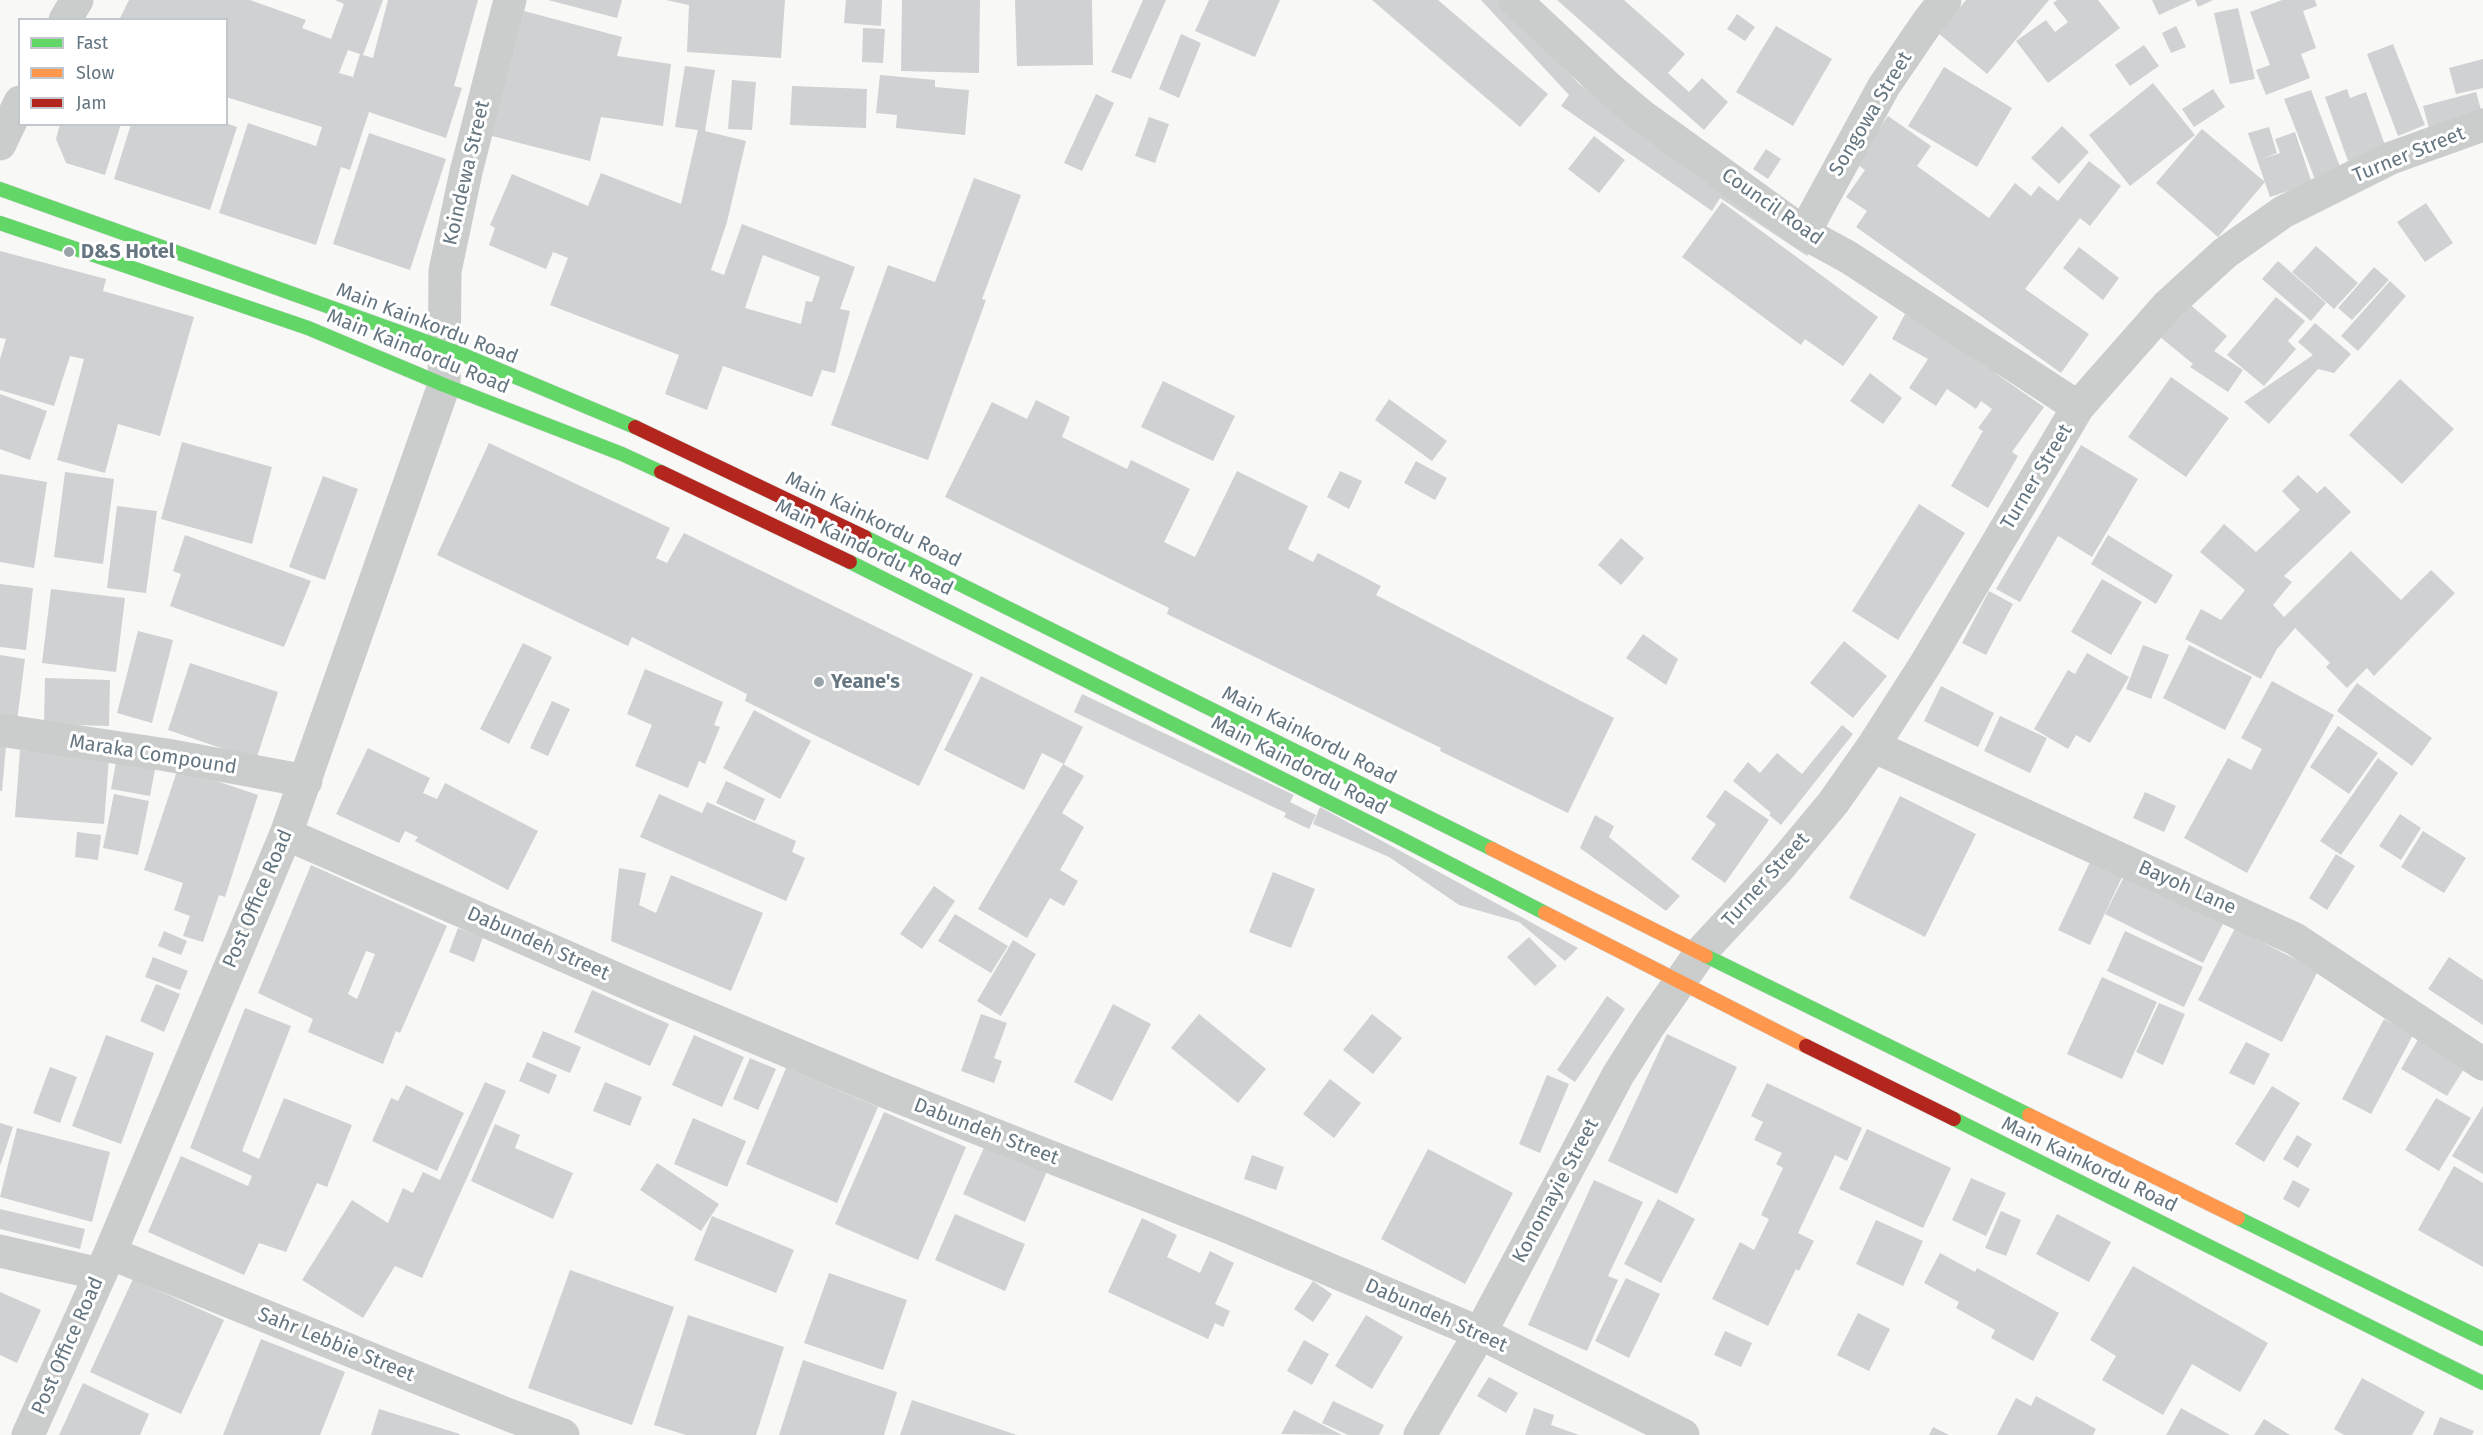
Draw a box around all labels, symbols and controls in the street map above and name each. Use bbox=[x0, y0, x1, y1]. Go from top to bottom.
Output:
legend bbox=[18, 18, 228, 126]
text: Fast bbox=[76, 32, 108, 54]
street label: Songowa Street bbox=[1825, 48, 1917, 180]
text: Slow bbox=[76, 62, 114, 84]
text: Jam bbox=[76, 92, 107, 114]
street label: Koindewa Street bbox=[439, 98, 495, 248]
street label: Turner Street bbox=[2349, 122, 2469, 188]
street label: Council Road bbox=[1717, 163, 1827, 251]
place label: D&S Hotel bbox=[81, 240, 175, 264]
marker: D&S Hotel bbox=[62, 245, 76, 259]
street label: Main Kainkordu Road bbox=[333, 278, 521, 370]
street label: Main Kaindordu Road bbox=[323, 304, 513, 400]
street label: Turner Street bbox=[1996, 420, 2078, 534]
street label: Main Kainkordu Road bbox=[781, 467, 965, 573]
street label: Main Kaindordu Road bbox=[771, 495, 957, 601]
place label: Yeane's bbox=[831, 670, 900, 694]
marker: Yeane's bbox=[812, 675, 826, 689]
street label: Main Kainkordu Road bbox=[1218, 682, 1400, 790]
street label: Main Kaindordu Road bbox=[1207, 711, 1391, 821]
street label: Maraka Compound bbox=[68, 730, 238, 780]
street label: Post Office Road bbox=[218, 826, 298, 972]
street label: Turner Street bbox=[1717, 828, 1815, 932]
street label: Bayoh Lane bbox=[2134, 856, 2240, 920]
street label: Dabundeh Street bbox=[463, 902, 613, 986]
street label: Dabundeh Street bbox=[910, 1093, 1062, 1171]
street label: Main Kainkordu Road bbox=[1997, 1112, 2181, 1218]
street label: Konomayie Street bbox=[1508, 1115, 1604, 1267]
street label: Post Office Road bbox=[27, 1273, 109, 1419]
street label: Dabundeh Street bbox=[1361, 1274, 1511, 1358]
street label: Sahr Lebbie Street bbox=[254, 1303, 418, 1387]

